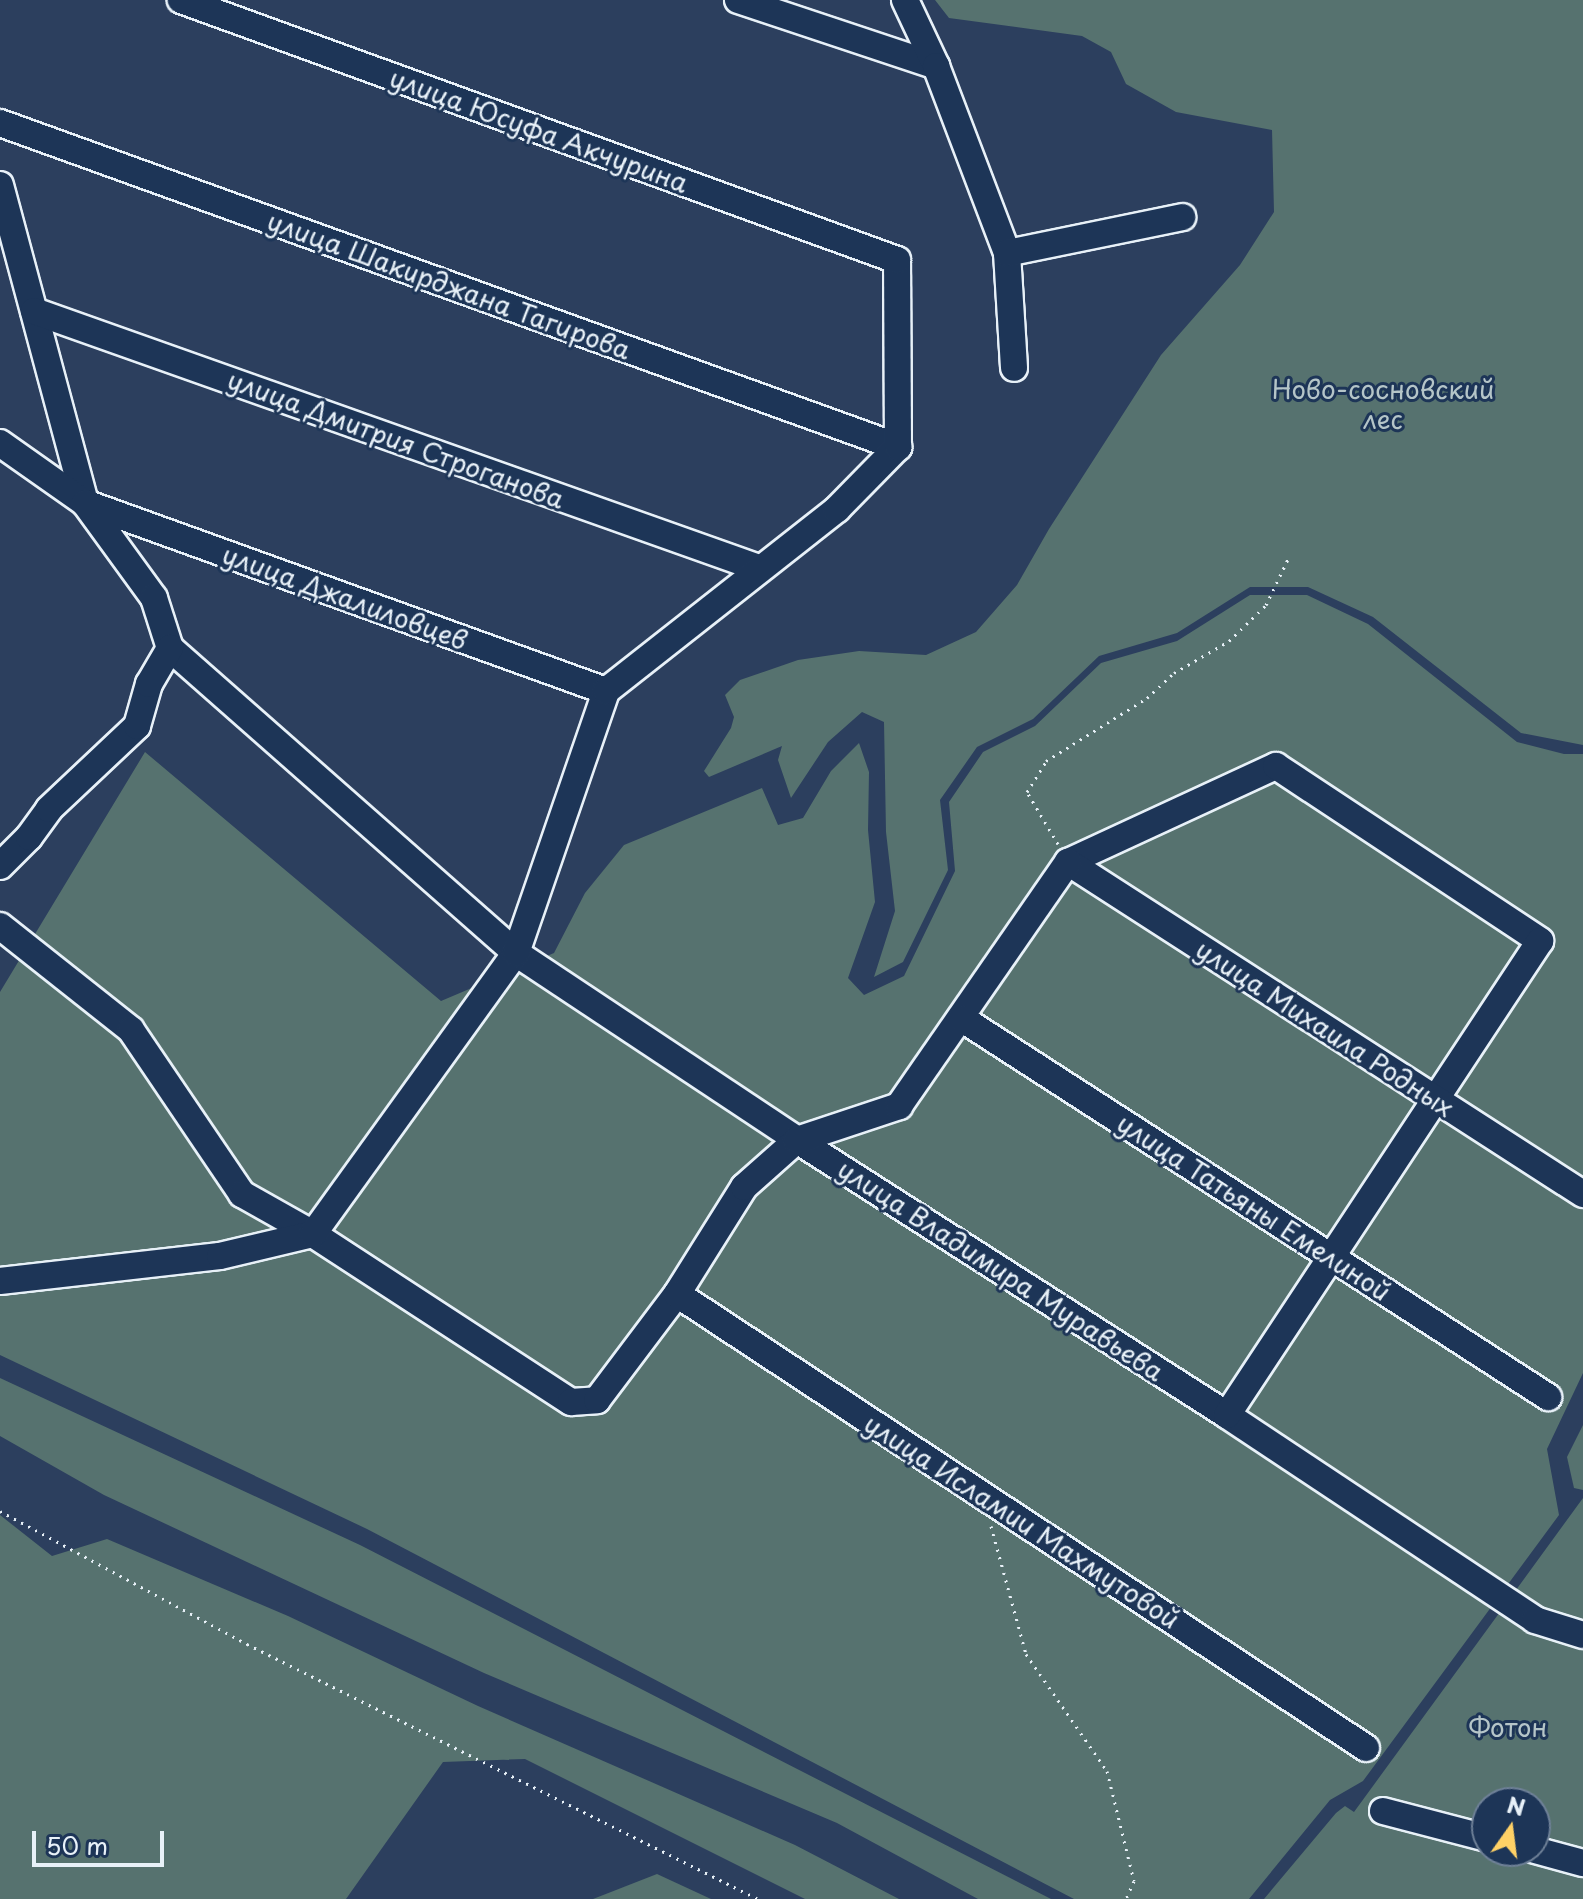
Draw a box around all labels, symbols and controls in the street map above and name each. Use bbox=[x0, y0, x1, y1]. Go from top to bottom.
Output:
street label: улица Юсуфа Акчурина bbox=[384, 61, 694, 199]
street label: улица Шакирджана Тагирова bbox=[263, 205, 635, 365]
street label: улица Дмитрия Строганова bbox=[222, 363, 570, 515]
park label: Ново-сосновский лес bbox=[1272, 373, 1494, 434]
street label: улица Джалиловцев bbox=[218, 538, 472, 656]
street label: улица Михаила Родных bbox=[1189, 932, 1461, 1124]
street label: улица Татьяны Емелиной bbox=[1110, 1106, 1398, 1308]
street label: улица Владимира Муравьева bbox=[831, 1152, 1171, 1388]
street label: улица Исламии Махмутовой bbox=[858, 1407, 1186, 1635]
park label: Фотон bbox=[1468, 1711, 1548, 1743]
north arrow bbox=[1471, 1787, 1551, 1867]
text: N bbox=[1504, 1787, 1529, 1823]
scale bar bbox=[36, 1815, 168, 1865]
text: 50 m bbox=[46, 1827, 108, 1863]

